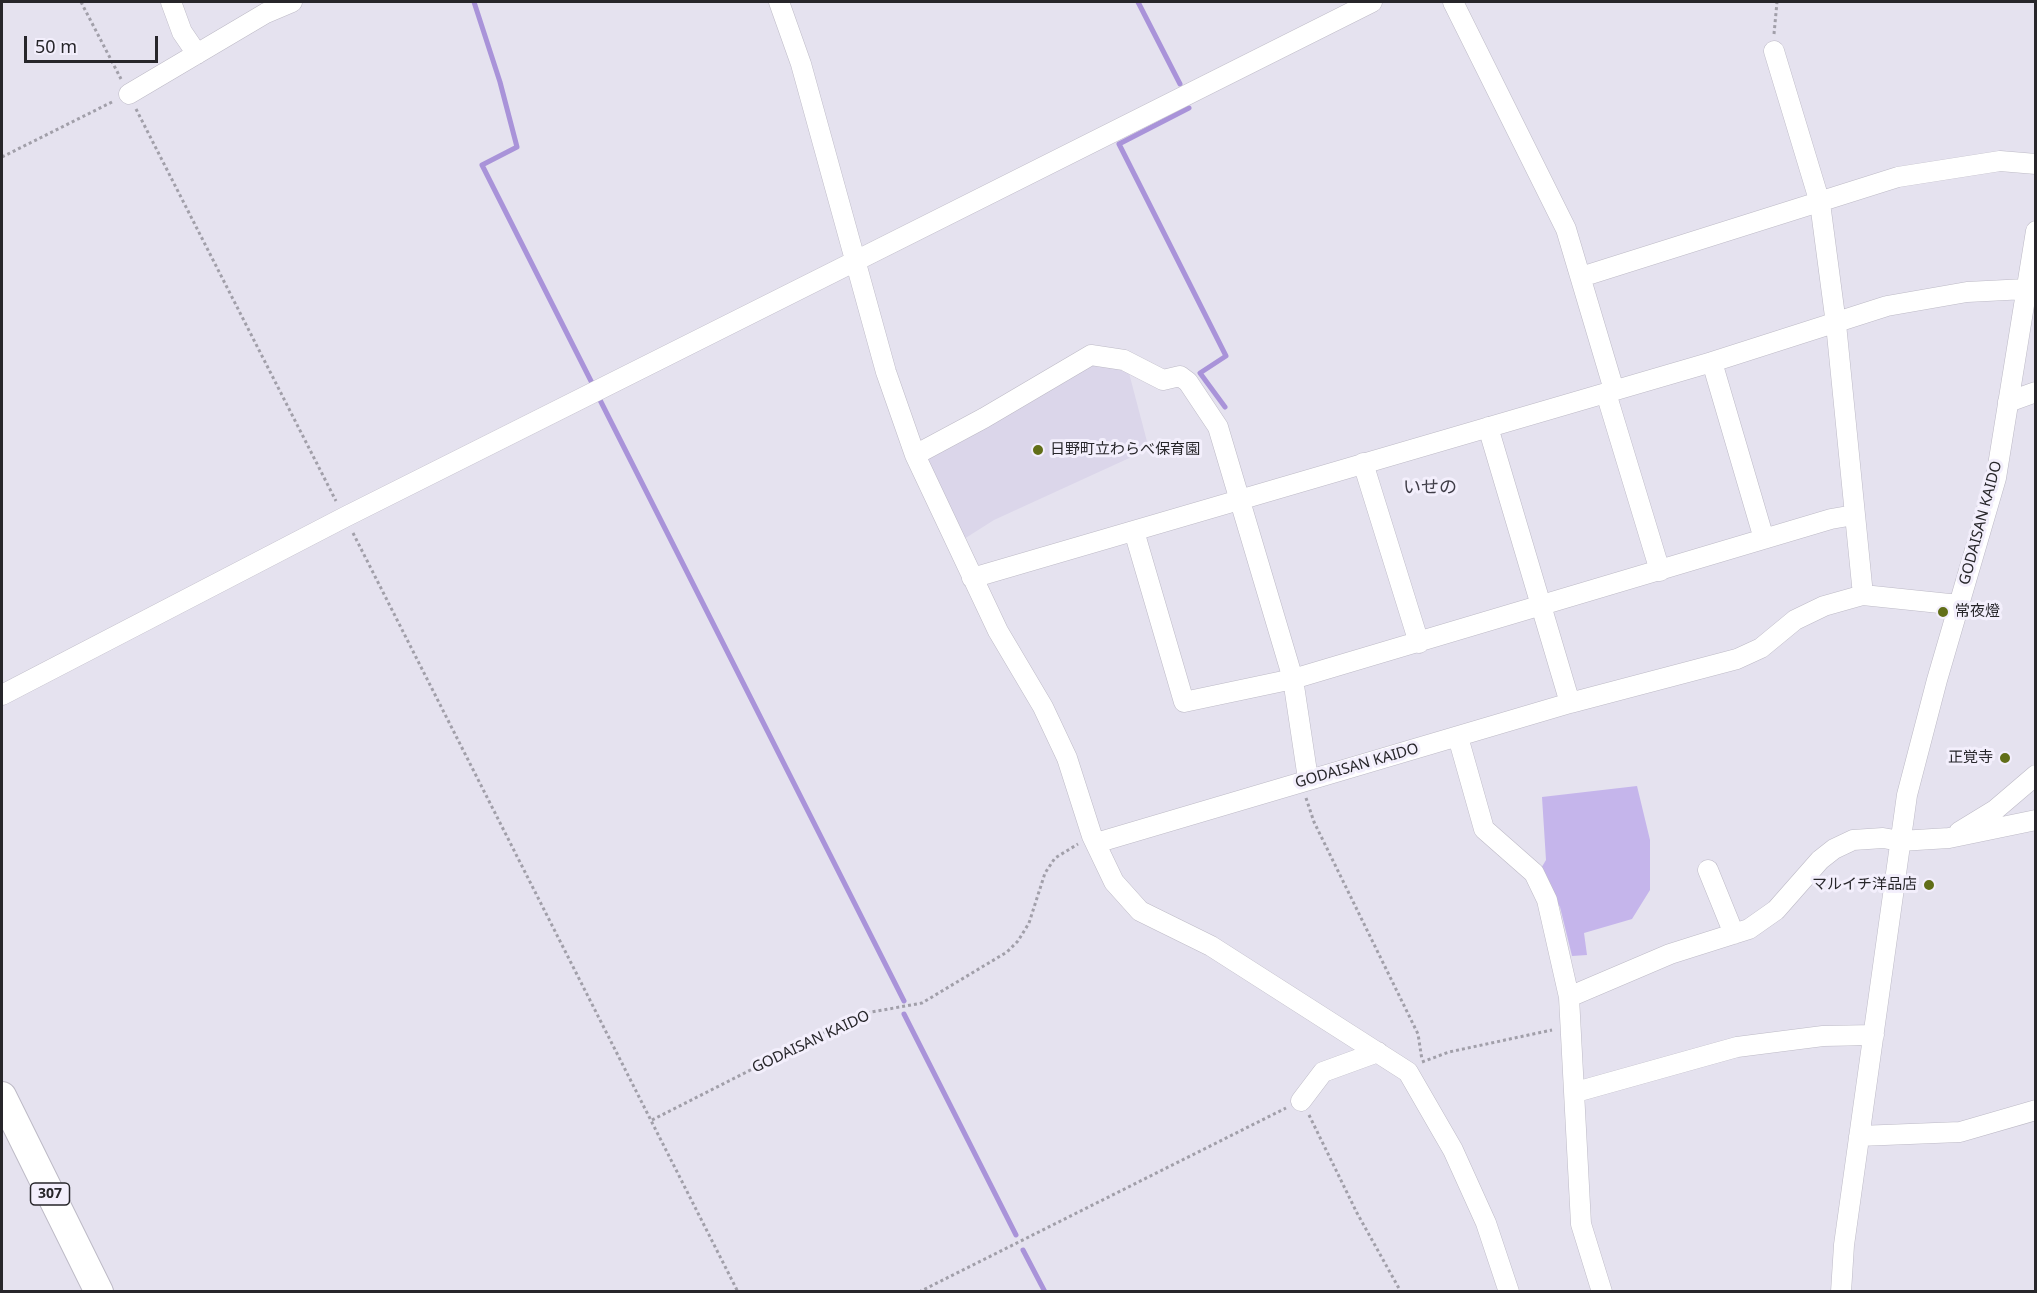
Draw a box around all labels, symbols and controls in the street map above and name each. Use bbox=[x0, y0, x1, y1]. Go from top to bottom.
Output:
scale bar bbox=[27, 24, 160, 62]
text: 50 m bbox=[35, 34, 77, 58]
place label: 日野町立わらべ保育園 bbox=[1050, 441, 1200, 459]
marker: 日野町立わらべ保育園 bbox=[1031, 443, 1045, 457]
street label: GODAISAN KAIDO bbox=[1956, 459, 2006, 587]
district label: いせの bbox=[1403, 477, 1457, 499]
place label: 常夜燈 bbox=[1955, 603, 2000, 621]
marker: 常夜燈 bbox=[1936, 605, 1950, 619]
street label: GODAISAN KAIDO bbox=[1293, 740, 1421, 792]
place label: 正覚寺 bbox=[1948, 749, 1993, 767]
marker: 正覚寺 bbox=[1998, 751, 2012, 765]
place label: マルイチ洋品店 bbox=[1812, 876, 1917, 894]
marker: マルイチ洋品店 bbox=[1922, 878, 1936, 892]
street label: GODAISAN KAIDO bbox=[749, 1007, 873, 1077]
road number: 307 bbox=[31, 1183, 70, 1205]

